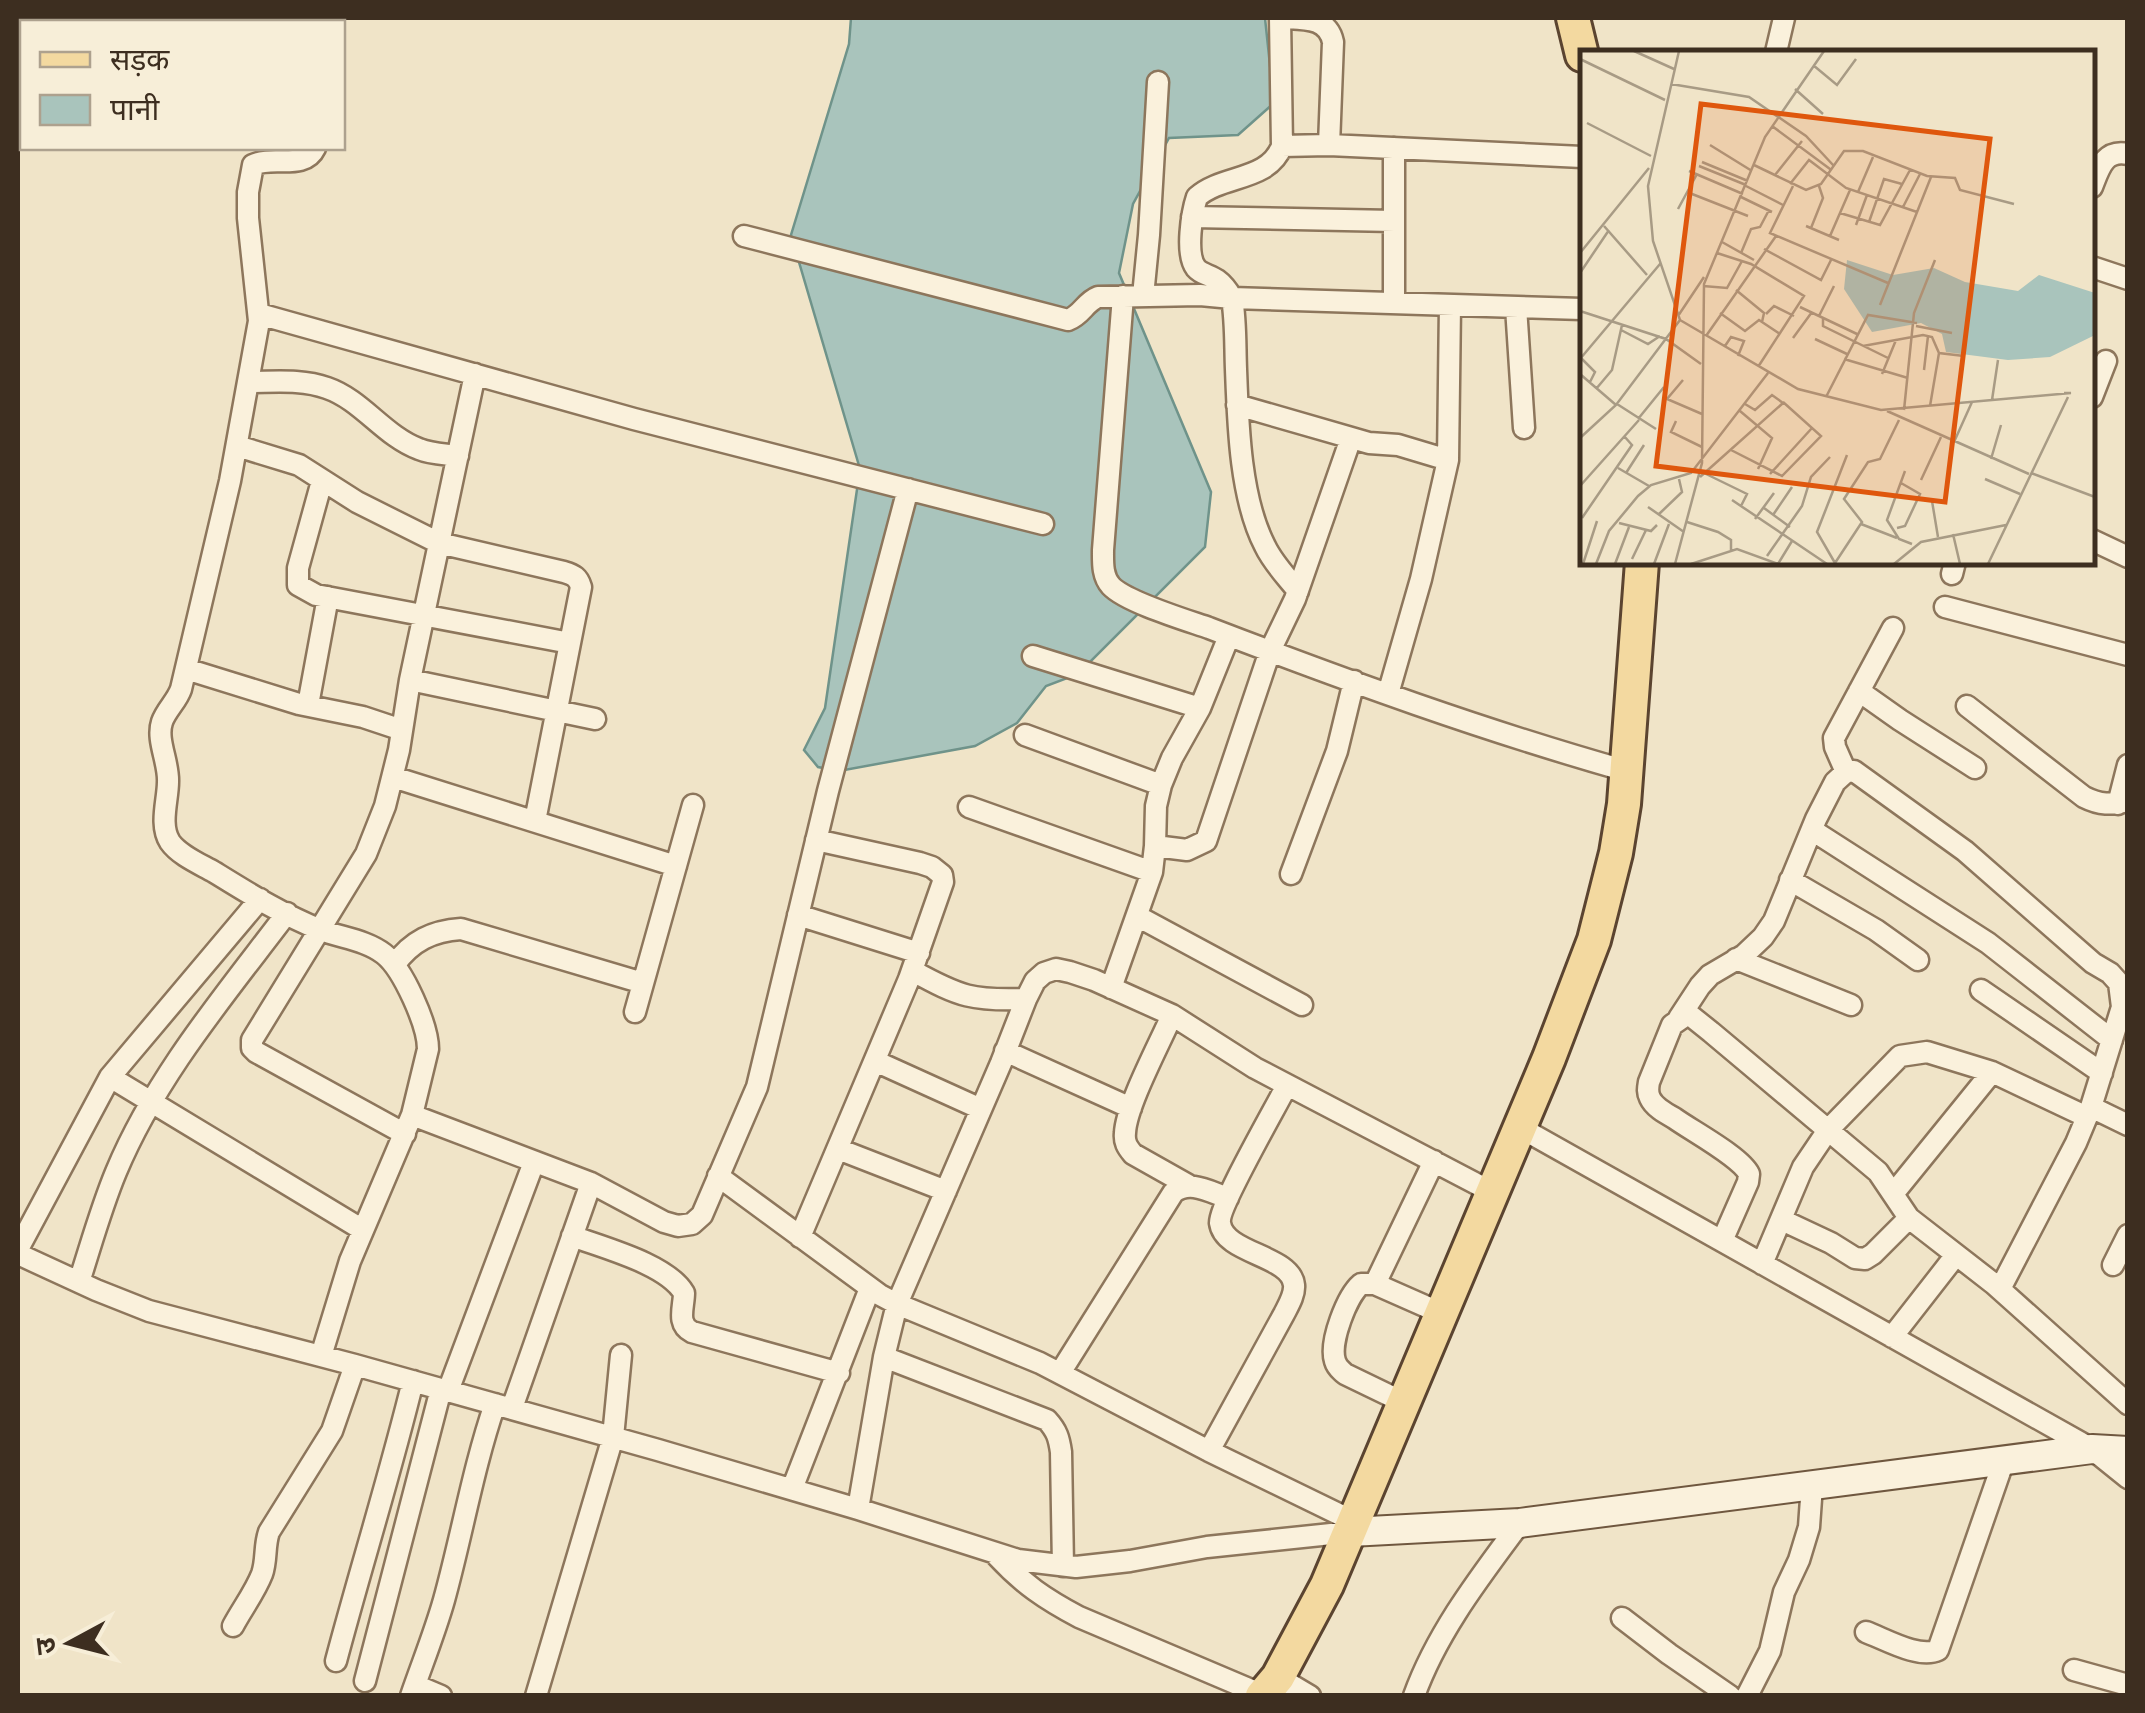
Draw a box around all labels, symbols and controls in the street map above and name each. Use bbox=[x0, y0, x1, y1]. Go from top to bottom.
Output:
legend bbox=[20, 20, 345, 150]
text: सड़क bbox=[110, 43, 170, 82]
inset map bbox=[1580, 50, 2095, 565]
text: पानी bbox=[110, 93, 160, 132]
north arrow bbox=[20, 1593, 120, 1693]
text: उ bbox=[29, 1635, 67, 1656]

